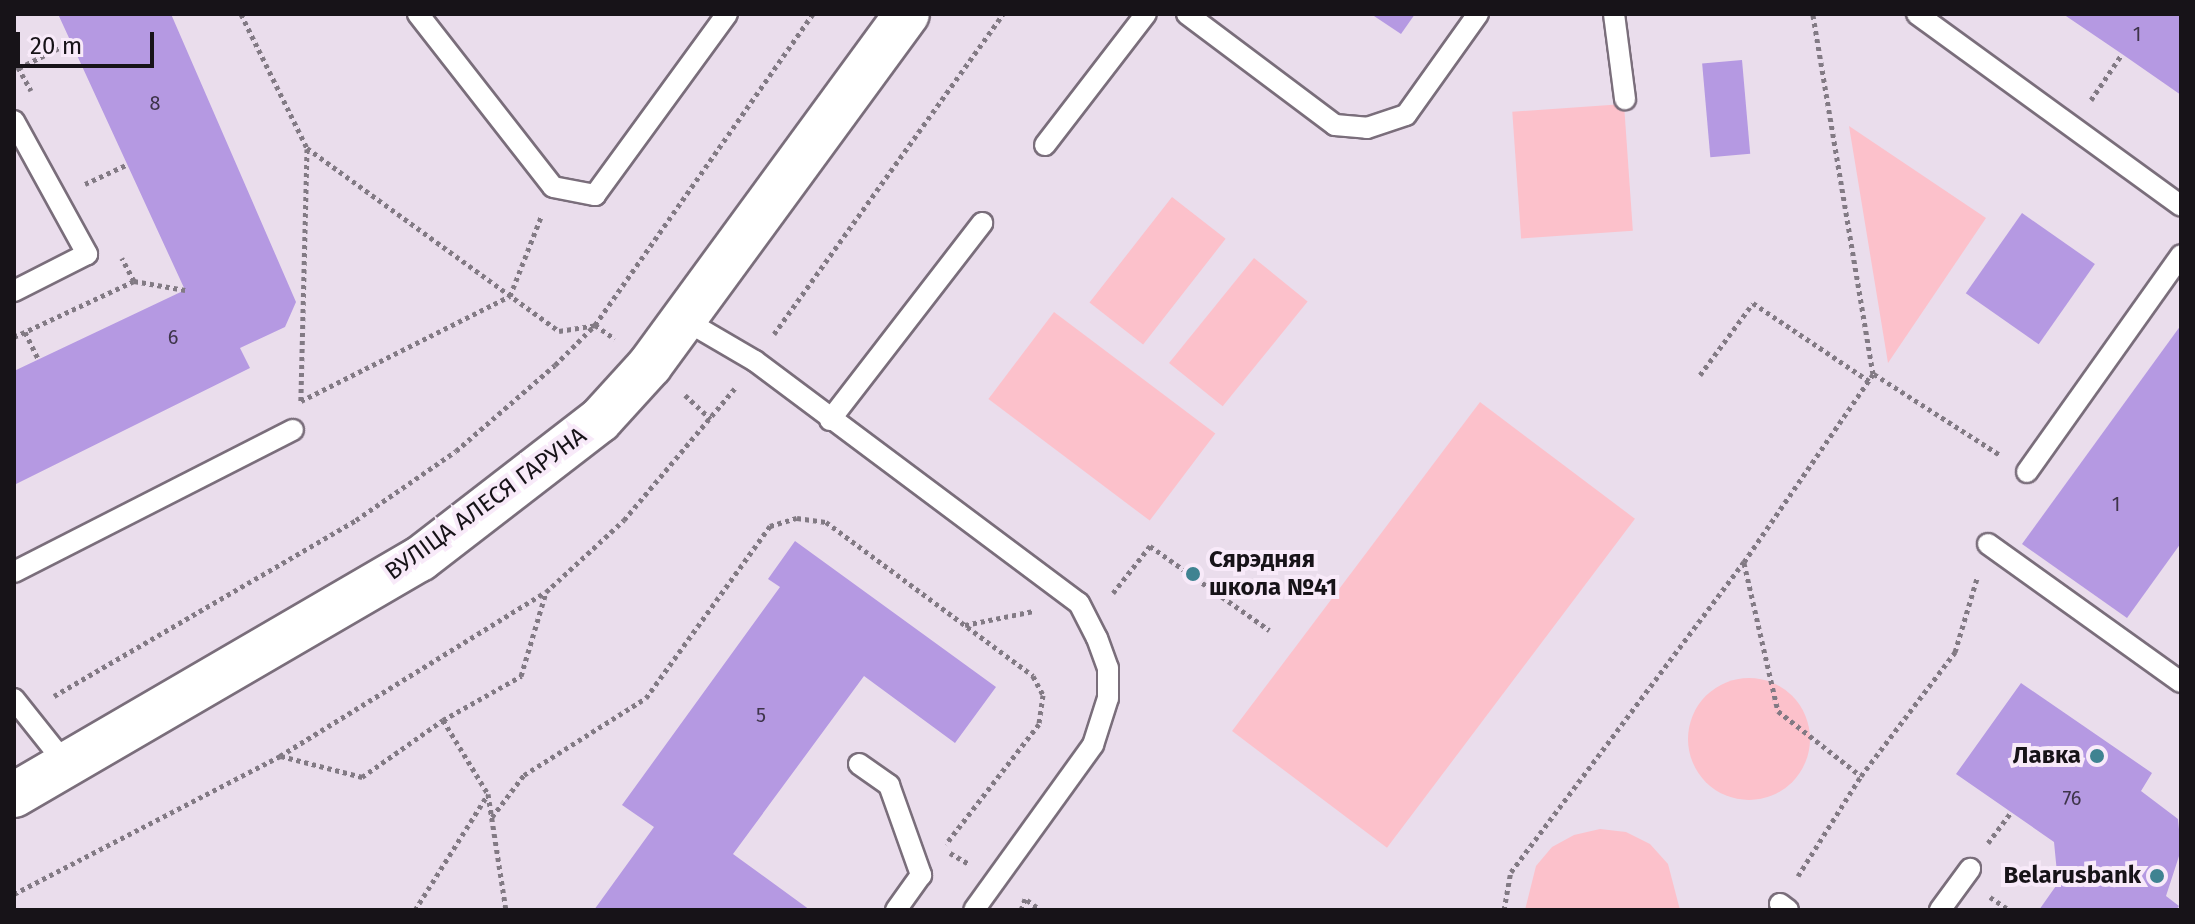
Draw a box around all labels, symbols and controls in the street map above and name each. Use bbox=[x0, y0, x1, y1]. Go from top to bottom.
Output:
scale bar bbox=[20, 16, 158, 66]
house number: 1 bbox=[2133, 22, 2141, 46]
text: 20 m bbox=[30, 32, 82, 60]
house number: 8 bbox=[149, 91, 161, 115]
house number: 6 bbox=[168, 325, 178, 349]
street label: ВУЛІЦА АЛЕСЯ ГАРУНА bbox=[380, 421, 592, 587]
house number: 1 bbox=[2112, 492, 2120, 516]
place label: Сярэдняя школа №41 bbox=[1209, 546, 1337, 602]
marker: Сярэдняя школа №41 bbox=[1184, 565, 1202, 583]
house number: 5 bbox=[756, 703, 766, 727]
place label: Лавка bbox=[2013, 742, 2081, 770]
marker: Лавка bbox=[2088, 747, 2106, 765]
house number: 76 bbox=[2062, 786, 2082, 810]
place label: Belarusbank bbox=[2004, 862, 2141, 890]
marker: Belarusbank bbox=[2148, 867, 2166, 885]

